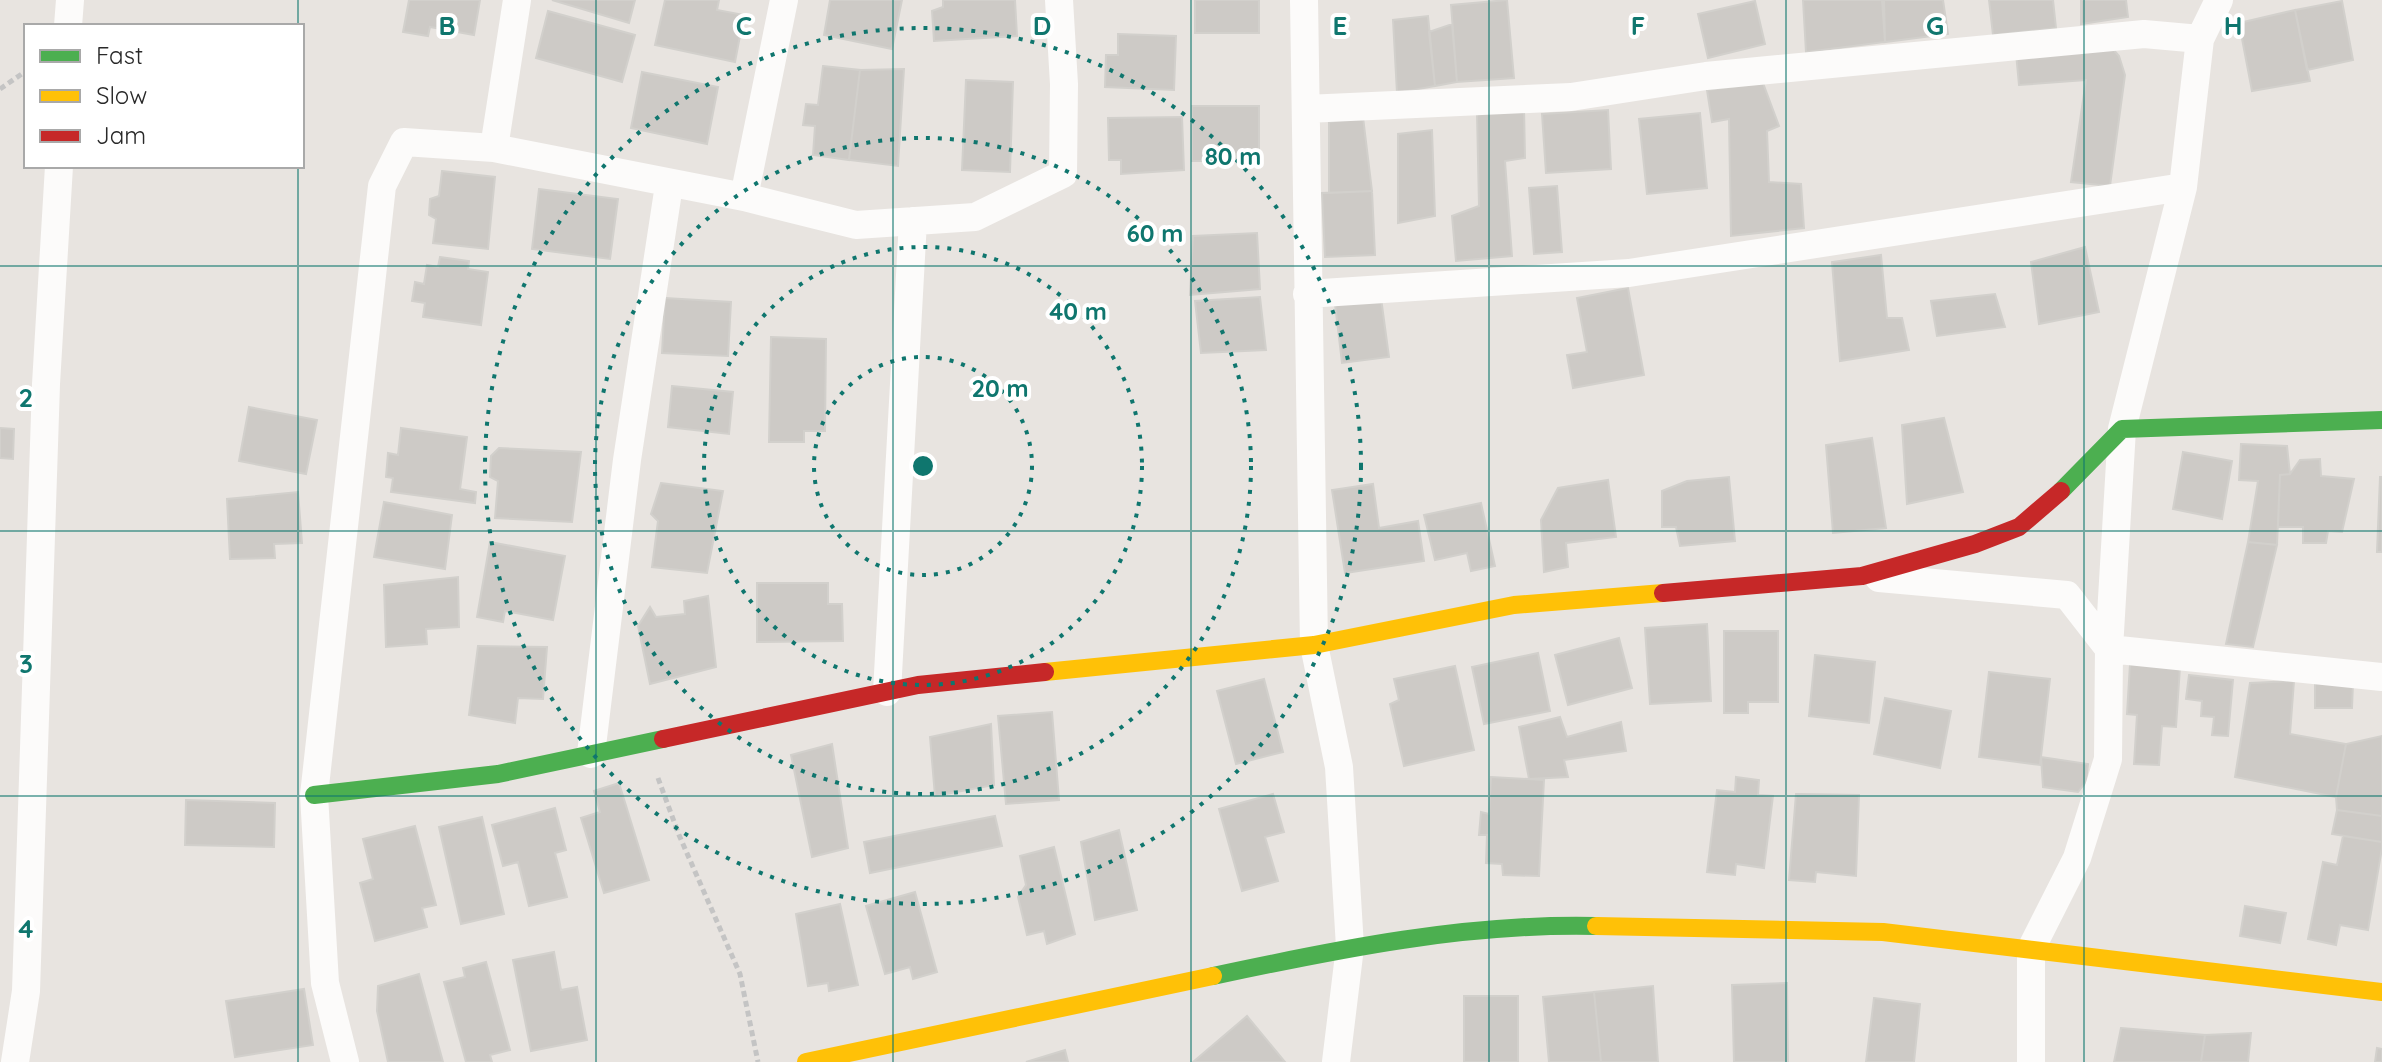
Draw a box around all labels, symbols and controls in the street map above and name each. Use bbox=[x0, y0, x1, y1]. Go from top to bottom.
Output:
text: B bbox=[438, 9, 456, 42]
text: C bbox=[736, 9, 752, 42]
text: D bbox=[1033, 9, 1051, 42]
text: E bbox=[1333, 9, 1347, 42]
text: F bbox=[1631, 9, 1645, 42]
text: G bbox=[1926, 9, 1944, 42]
text: H bbox=[2224, 9, 2242, 42]
legend bbox=[24, 24, 304, 168]
text: Fast bbox=[96, 40, 143, 70]
text: Slow bbox=[96, 80, 147, 110]
text: Jam bbox=[96, 120, 146, 150]
text: 80 m bbox=[1205, 141, 1261, 171]
text: 60 m bbox=[1127, 218, 1183, 248]
text: 40 m bbox=[1049, 296, 1107, 326]
text: 20 m bbox=[971, 373, 1029, 403]
text: 2 bbox=[19, 381, 33, 414]
centre of rings bbox=[909, 452, 937, 480]
text: 3 bbox=[19, 647, 33, 680]
text: 4 bbox=[18, 912, 34, 945]

